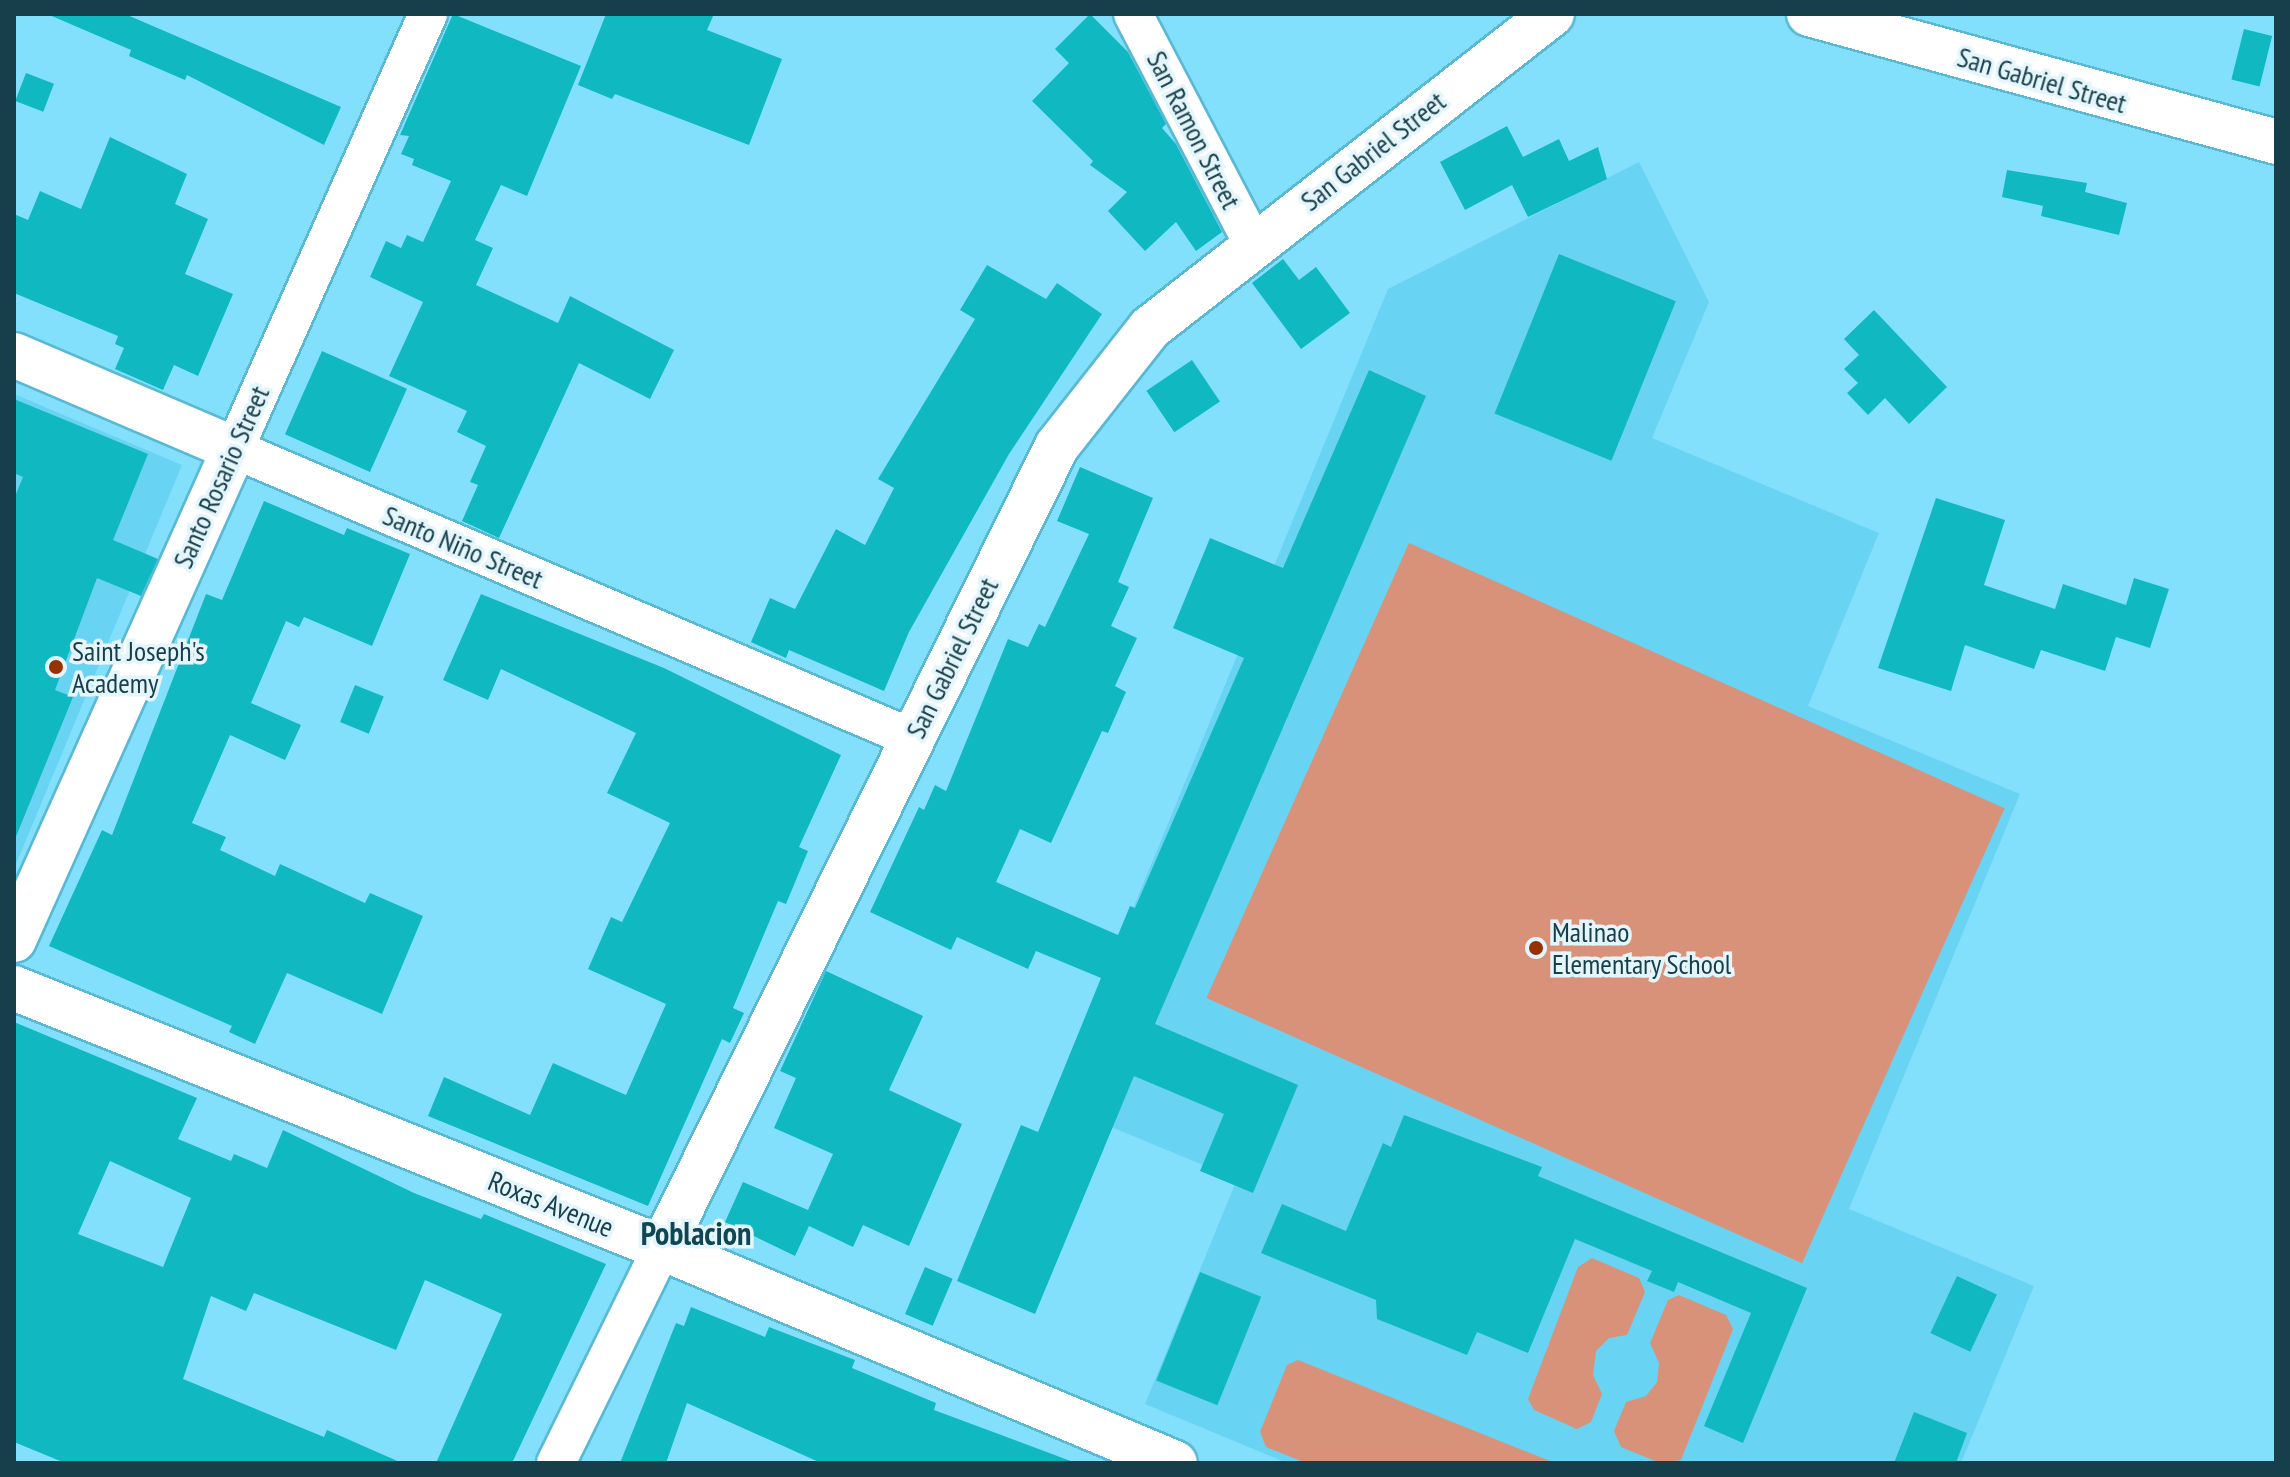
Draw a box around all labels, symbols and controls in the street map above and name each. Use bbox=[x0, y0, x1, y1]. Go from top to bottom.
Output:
street label: San Gabriel Street bbox=[1954, 40, 2130, 120]
street label: San Ramon Street bbox=[1140, 45, 1248, 215]
street label: San Gabriel Street bbox=[1294, 84, 1452, 218]
street label: Santo Rosario Street bbox=[166, 381, 276, 573]
street label: Santo Niño Street bbox=[378, 498, 548, 596]
street label: San Gabriel Street bbox=[899, 572, 1005, 744]
place label: Saint Joseph's Academy bbox=[72, 634, 205, 700]
marker: Saint Joseph's Academy bbox=[47, 658, 65, 676]
place label: Malinao Elementary School bbox=[1552, 915, 1732, 981]
marker: Malinao Elementary School bbox=[1527, 939, 1545, 957]
street label: Roxas Avenue bbox=[483, 1164, 619, 1244]
district label: Poblacion bbox=[641, 1214, 751, 1252]

